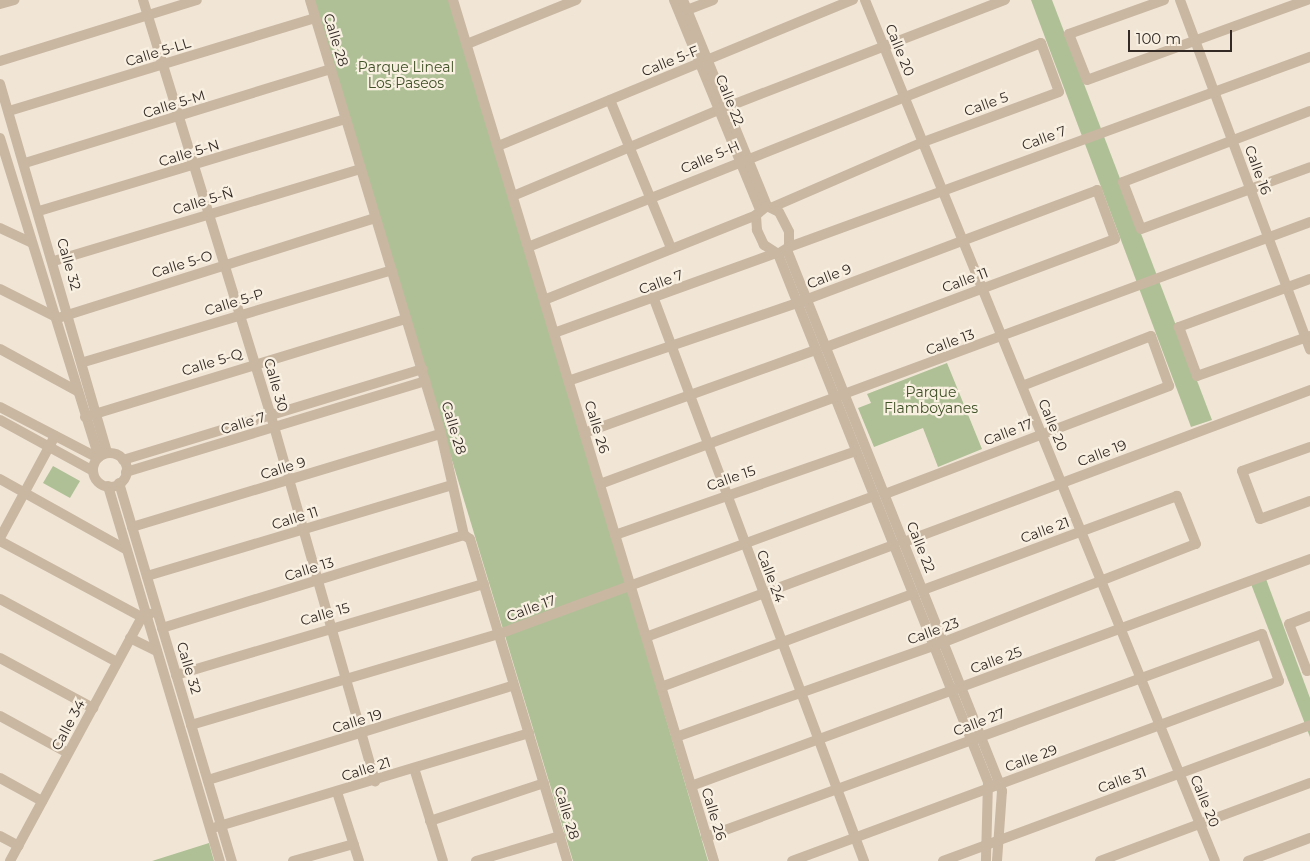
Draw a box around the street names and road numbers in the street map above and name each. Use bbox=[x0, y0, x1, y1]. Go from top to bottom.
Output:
street label: Calle 28 bbox=[320, 11, 352, 69]
street label: Calle 20 bbox=[882, 21, 918, 79]
street label: Calle 5-LL bbox=[123, 34, 193, 70]
street label: Calle 5-F bbox=[639, 42, 701, 80]
street label: Calle 22 bbox=[712, 72, 748, 128]
street label: Calle 5-M bbox=[141, 87, 207, 121]
street label: Calle 5 bbox=[962, 88, 1010, 120]
street label: Calle 7 bbox=[1020, 122, 1068, 154]
street label: Calle 5-N bbox=[157, 136, 221, 170]
street label: Calle 5-H bbox=[678, 137, 742, 177]
street label: Calle 16 bbox=[1241, 143, 1275, 197]
street label: Calle 5-Ñ bbox=[171, 184, 235, 218]
street label: Calle 32 bbox=[54, 236, 84, 292]
street label: Calle 5-O bbox=[149, 247, 215, 281]
street label: Calle 9 bbox=[804, 260, 854, 292]
street label: Calle 11 bbox=[940, 264, 990, 296]
street label: Calle 7 bbox=[637, 266, 685, 298]
street label: Calle 5-P bbox=[202, 285, 266, 319]
street label: Calle 13 bbox=[923, 325, 977, 359]
street label: Calle 5-Q bbox=[179, 345, 245, 379]
street label: Calle 30 bbox=[260, 356, 292, 414]
street label: Calle 20 bbox=[1035, 396, 1071, 454]
street label: Calle 28 bbox=[438, 399, 470, 457]
street label: Calle 26 bbox=[581, 399, 613, 455]
street label: Calle 7 bbox=[219, 408, 267, 438]
street label: Calle 17 bbox=[981, 415, 1035, 449]
street label: Calle 19 bbox=[1075, 436, 1129, 470]
street label: Calle 9 bbox=[258, 453, 308, 483]
street label: Calle 15 bbox=[704, 462, 758, 494]
street label: Calle 11 bbox=[270, 503, 320, 533]
street label: Calle 21 bbox=[1018, 513, 1072, 547]
street label: Calle 22 bbox=[903, 519, 939, 575]
street label: Calle 24 bbox=[753, 547, 789, 605]
street label: Calle 13 bbox=[282, 554, 336, 584]
street label: Calle 17 bbox=[504, 591, 558, 625]
street label: Calle 15 bbox=[298, 599, 352, 629]
street label: Calle 23 bbox=[905, 614, 961, 648]
street label: Calle 32 bbox=[173, 640, 205, 696]
street label: Calle 25 bbox=[968, 643, 1024, 677]
street label: Calle 34 bbox=[48, 697, 88, 753]
street label: Calle 27 bbox=[951, 704, 1007, 740]
street label: Calle 19 bbox=[330, 705, 384, 737]
street label: Calle 29 bbox=[1003, 741, 1059, 775]
street label: Calle 21 bbox=[339, 754, 393, 784]
street label: Calle 31 bbox=[1095, 763, 1149, 797]
street label: Calle 20 bbox=[1187, 772, 1223, 830]
street label: Calle 28 bbox=[551, 784, 583, 842]
street label: Calle 26 bbox=[698, 786, 730, 842]

